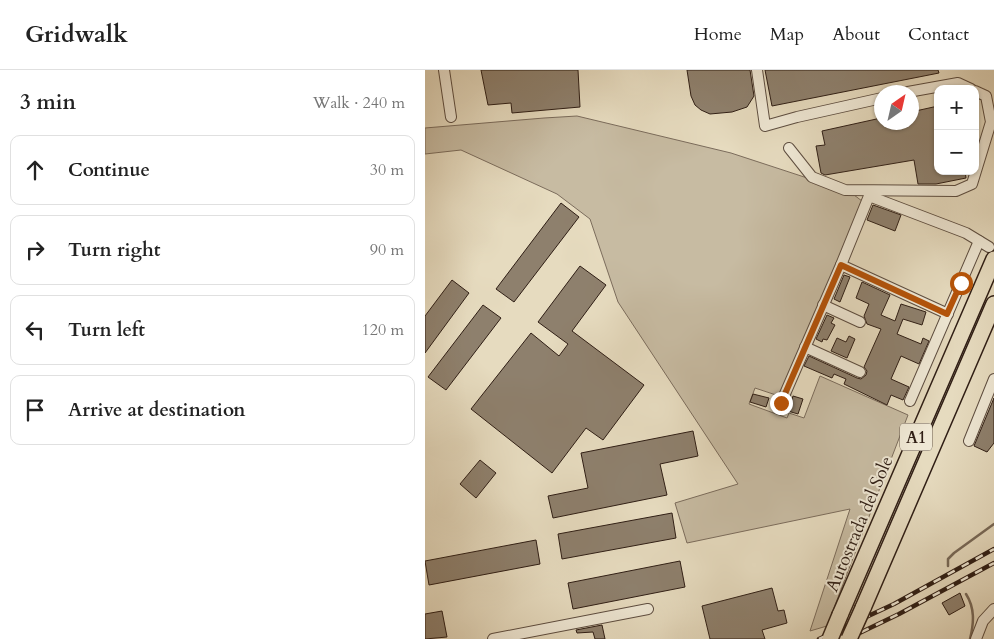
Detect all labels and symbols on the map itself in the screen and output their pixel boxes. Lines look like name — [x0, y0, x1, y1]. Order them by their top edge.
north arrow — [874, 85, 919, 130]
route start — [950, 272, 973, 295]
route end — [770, 392, 793, 415]
road number: A1 — [900, 424, 932, 451]
street label: Autostrada del Sole — [820, 453, 899, 596]

